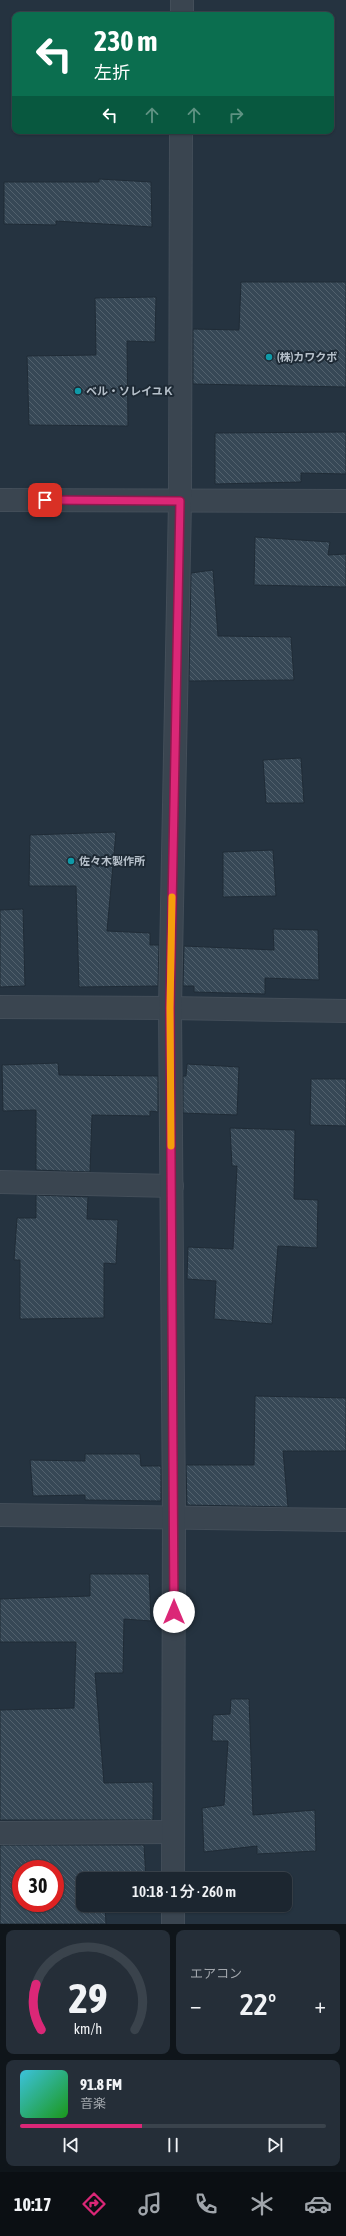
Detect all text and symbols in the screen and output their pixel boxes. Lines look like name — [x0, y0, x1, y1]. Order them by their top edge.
text: 230 m — [94, 25, 157, 57]
icon: left — [28, 28, 80, 80]
text: 左折 — [94, 62, 130, 83]
icon: left — [99, 104, 121, 126]
icon: ahead — [141, 104, 163, 126]
icon: ahead — [183, 104, 205, 126]
icon: right — [225, 104, 247, 126]
place label: (株)カワクボ — [277, 351, 337, 363]
marker: (株)カワクボ — [264, 352, 274, 362]
place label: ベル・ソレイユＫ — [86, 385, 174, 397]
marker: ベル・ソレイユＫ — [73, 386, 83, 396]
pin — [28, 483, 62, 517]
icon: arrive — [34, 489, 56, 511]
place label: 佐々木製作所 — [79, 855, 145, 867]
marker: 佐々木製作所 — [66, 856, 76, 866]
position arrow — [153, 1591, 195, 1633]
speed limit sign: 30 — [12, 1860, 64, 1912]
text: 10:18 · 1 分 · 260 m — [132, 1883, 236, 1900]
text: エアコン — [190, 1966, 242, 1981]
text: 29 — [68, 1974, 108, 2022]
text: 22° — [240, 1987, 276, 2021]
text: − — [190, 1992, 201, 2018]
text: + — [315, 1992, 326, 2018]
text: km/h — [74, 2021, 102, 2037]
text: 91.8 FM — [80, 2076, 122, 2093]
text: 音楽 — [80, 2096, 106, 2111]
icon: previous — [60, 2134, 82, 2156]
icon: pause — [162, 2134, 184, 2156]
icon: next — [264, 2134, 286, 2156]
icon: directions — [80, 2190, 108, 2218]
icon: music — [136, 2190, 164, 2218]
icon: phone — [192, 2190, 220, 2218]
icon: climate — [248, 2190, 276, 2218]
icon: car — [304, 2190, 332, 2218]
text: 10:17 — [14, 2194, 51, 2215]

